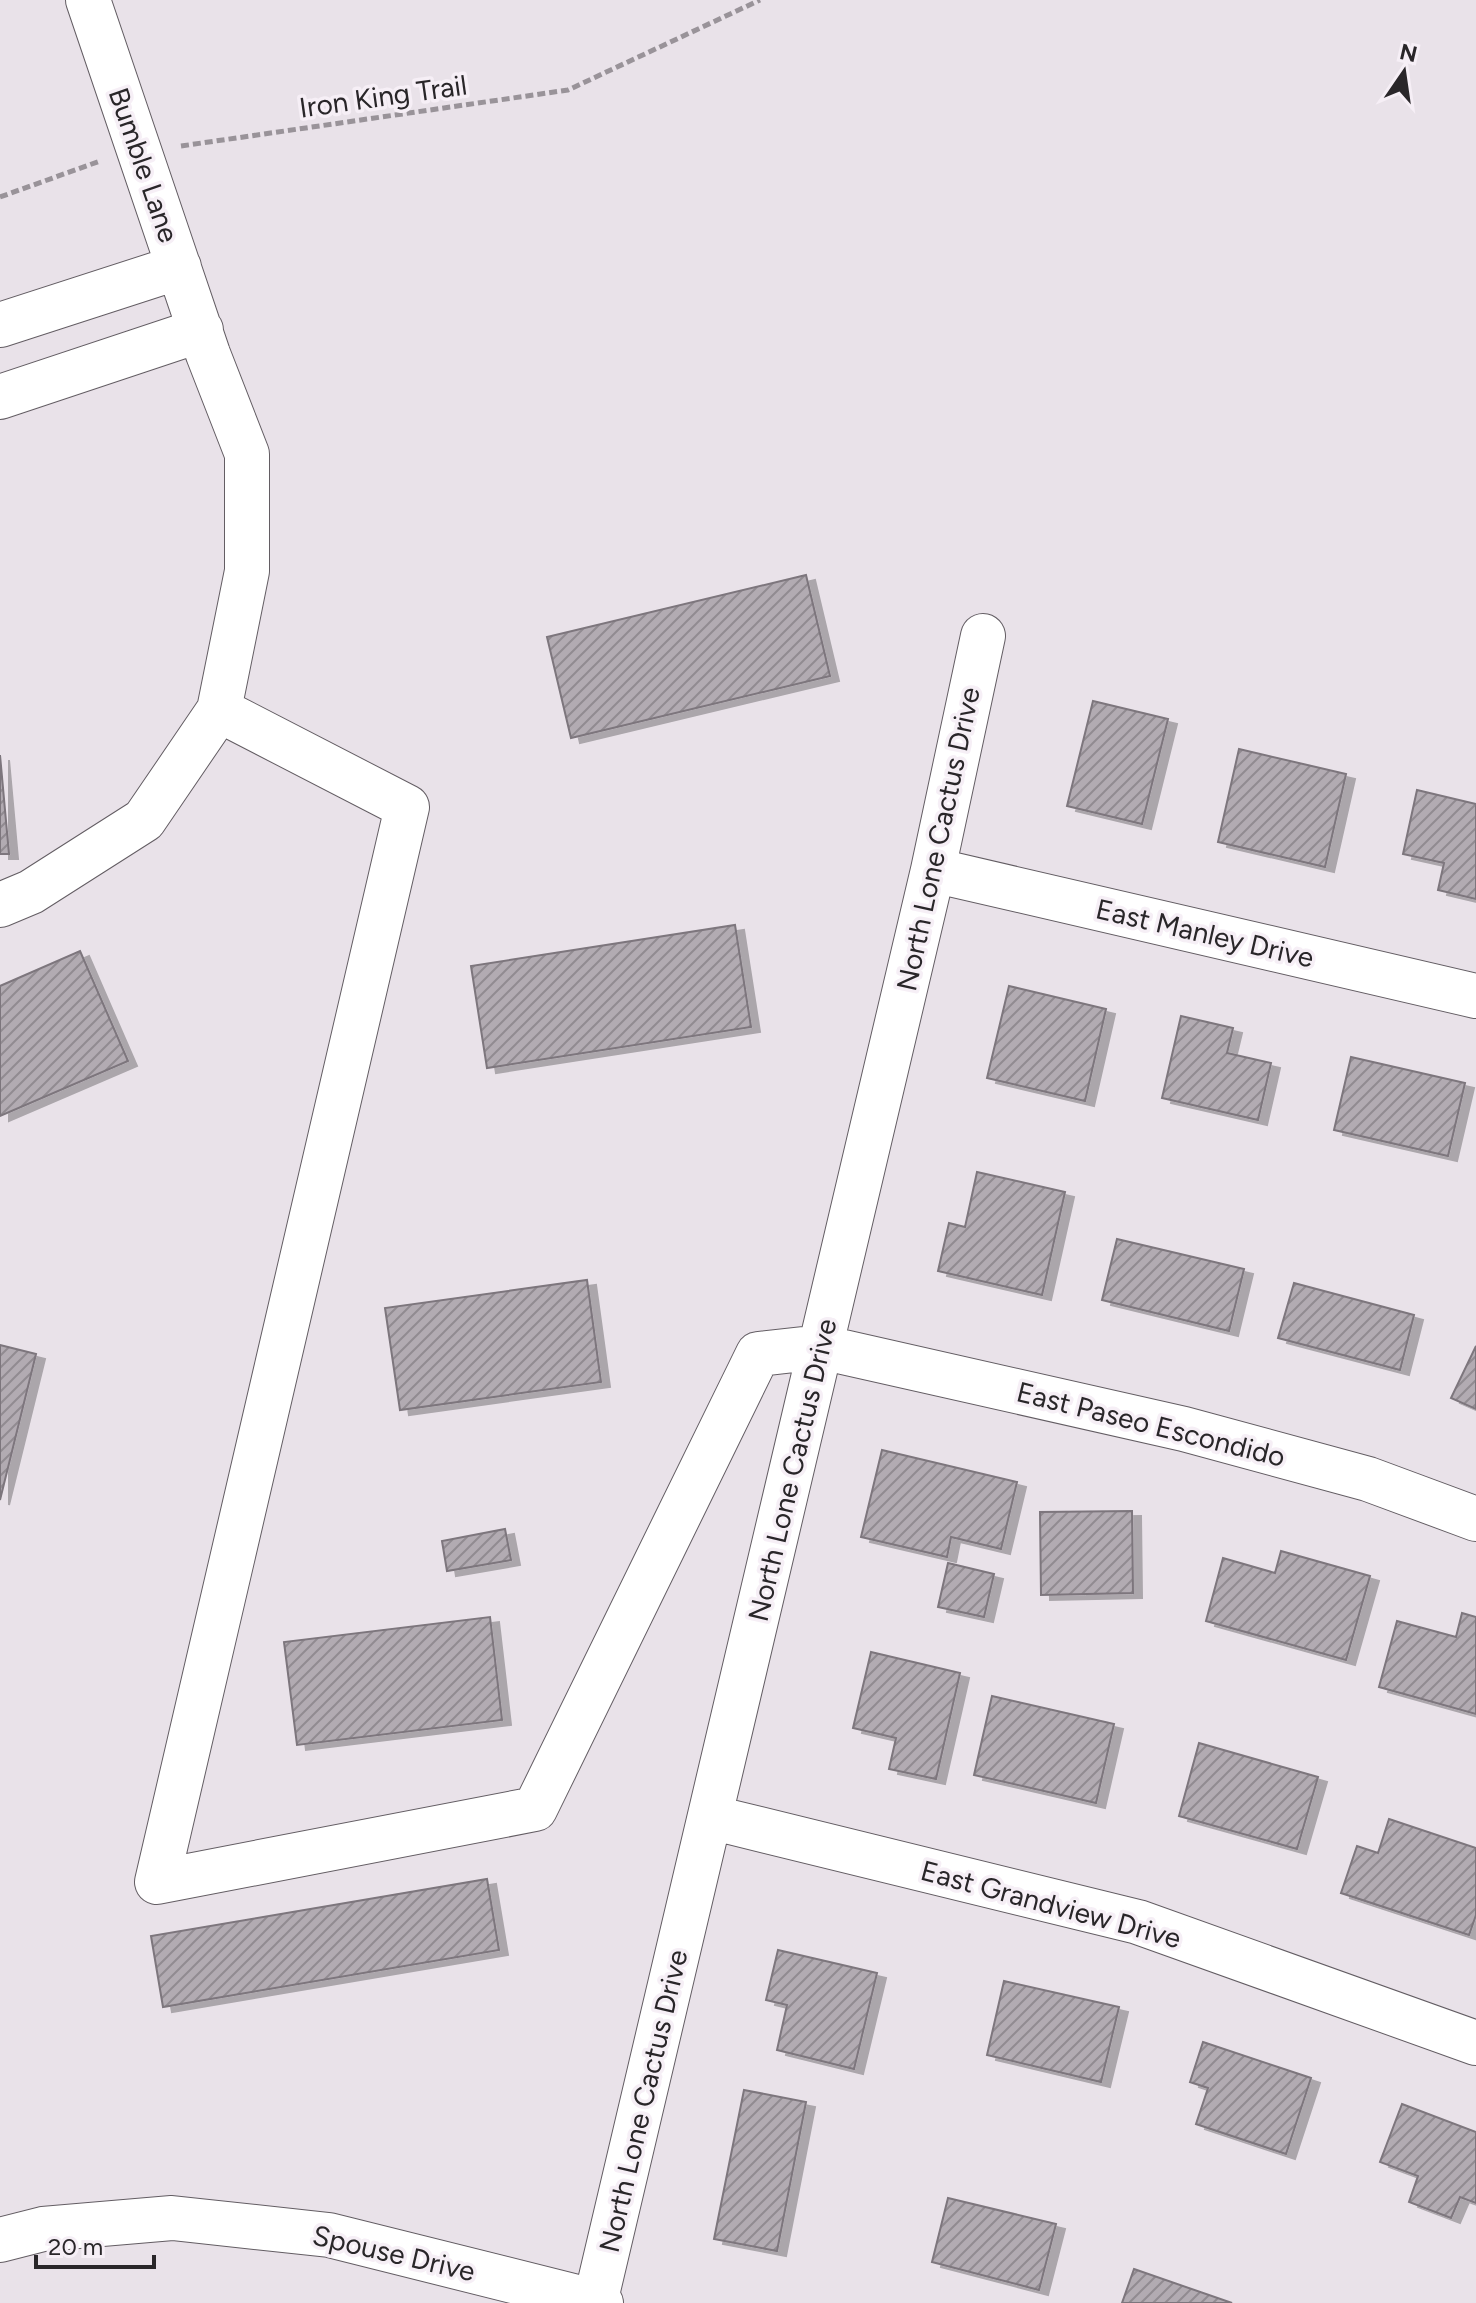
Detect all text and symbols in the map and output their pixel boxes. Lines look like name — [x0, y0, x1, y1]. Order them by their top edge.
north arrow — [1364, 32, 1444, 112]
text: N — [1397, 38, 1420, 68]
street label: Iron King Trail — [297, 67, 469, 125]
street label: Bumble Lane — [102, 83, 186, 247]
street label: North Lone Cactus Drive — [889, 684, 987, 994]
street label: East Manley Drive — [1093, 891, 1317, 975]
street label: North Lone Cactus Drive — [741, 1315, 843, 1625]
street label: East Paseo Escondido — [1013, 1374, 1289, 1474]
street label: East Grandview Drive — [917, 1853, 1185, 1955]
street label: North Lone Cactus Drive — [592, 1946, 694, 2256]
street label: Spouse Drive — [309, 2218, 479, 2288]
scale bar — [36, 2219, 154, 2269]
text: 20 m — [48, 2232, 103, 2261]

